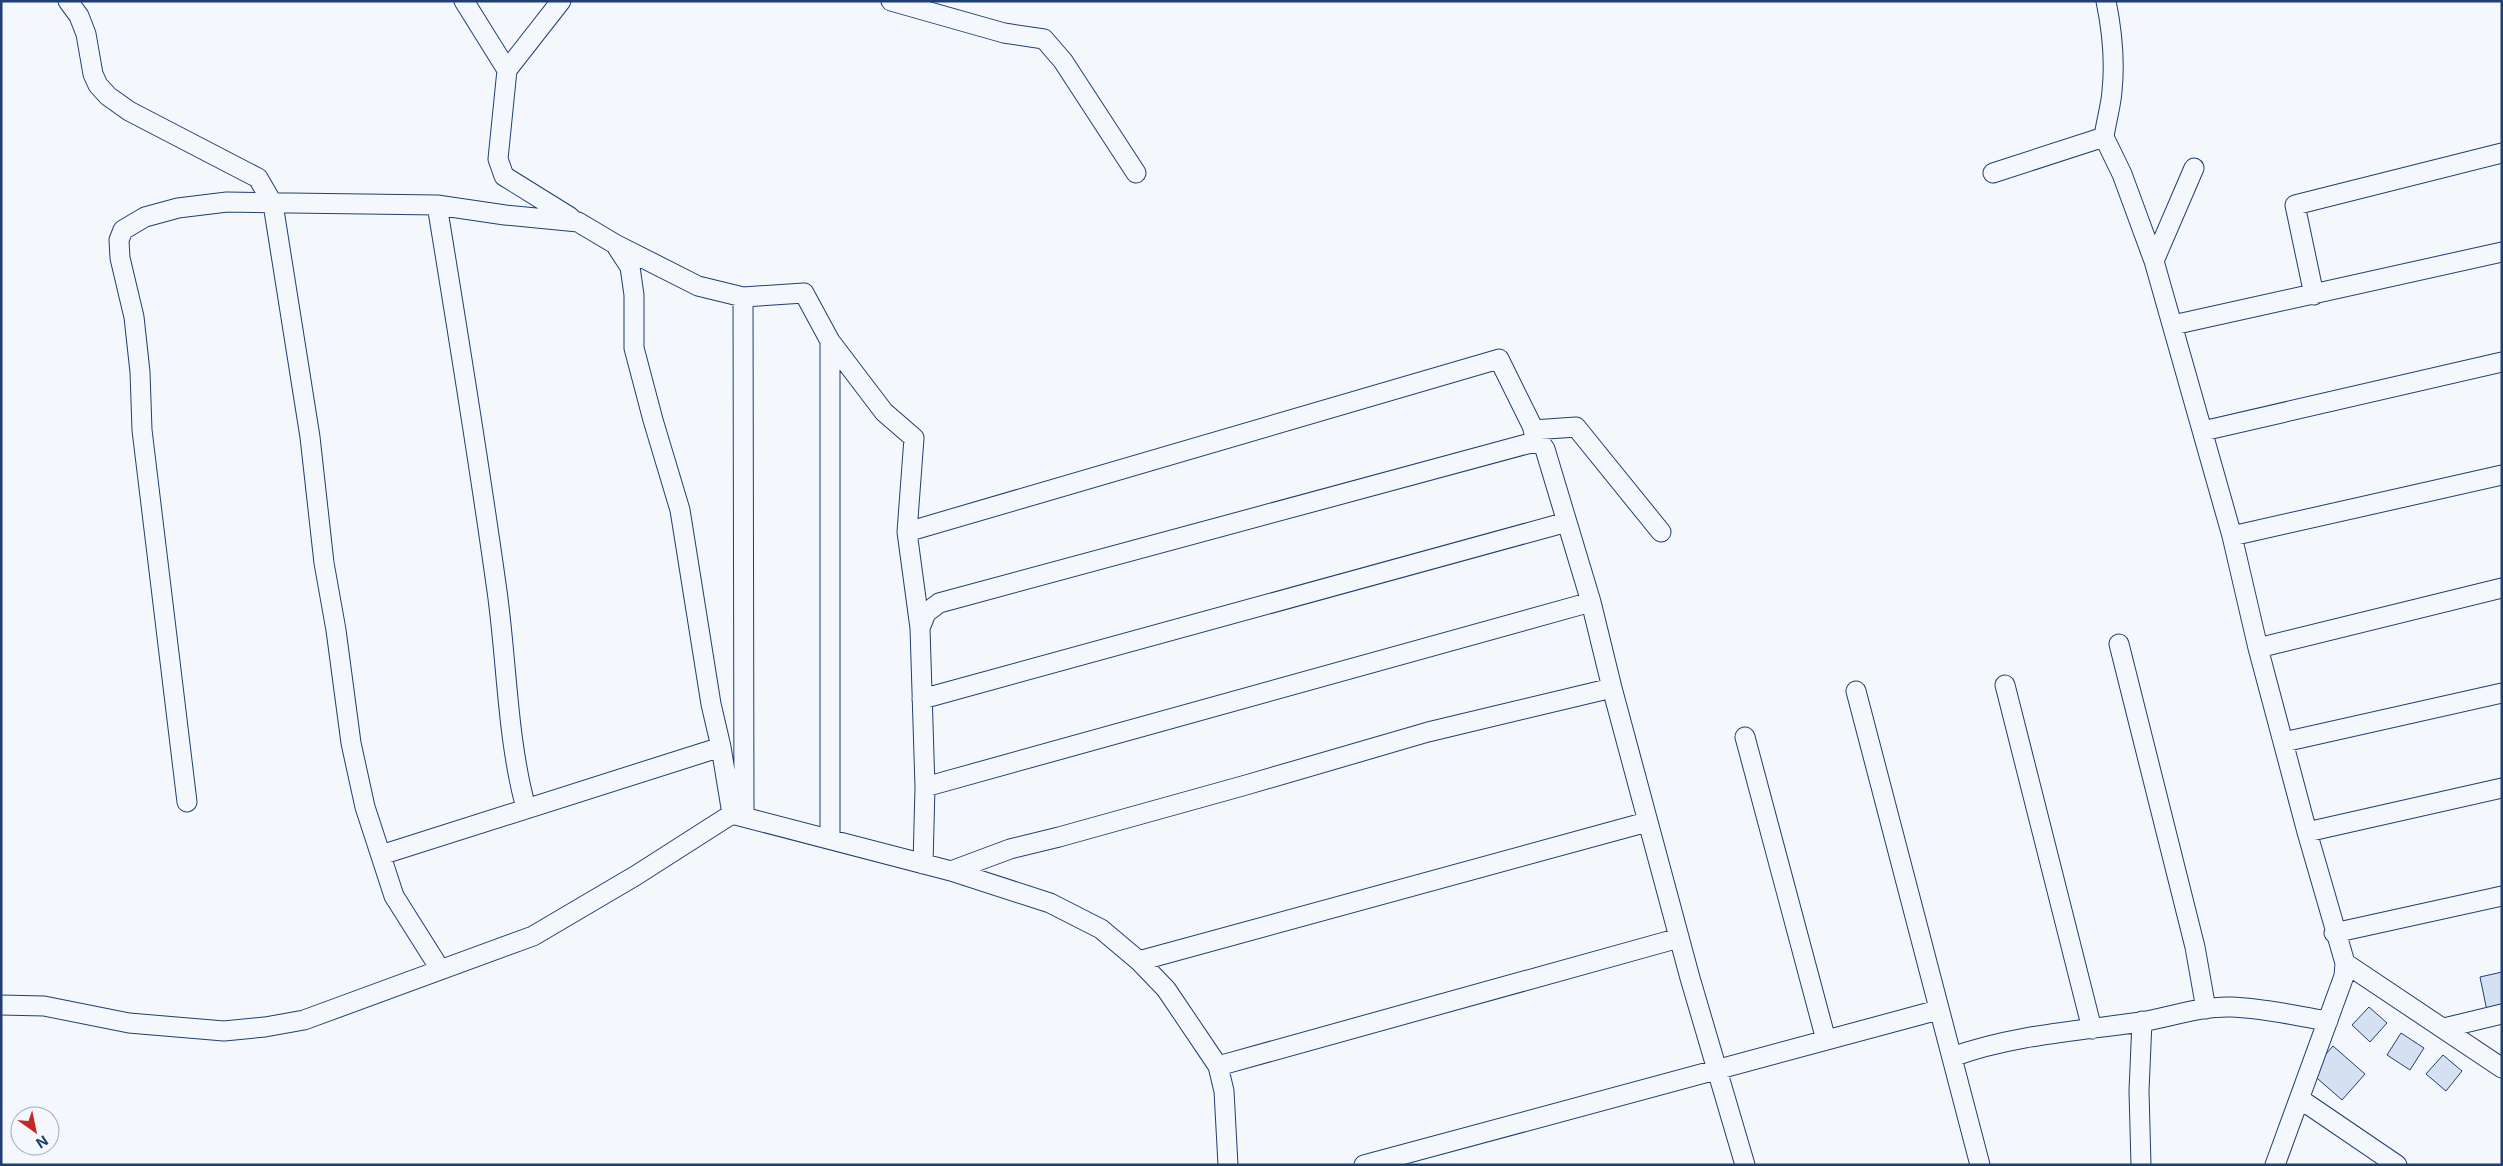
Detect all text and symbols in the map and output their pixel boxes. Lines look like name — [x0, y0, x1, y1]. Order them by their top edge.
north arrow — [10, 1106, 60, 1156]
text: N — [33, 1132, 51, 1152]

